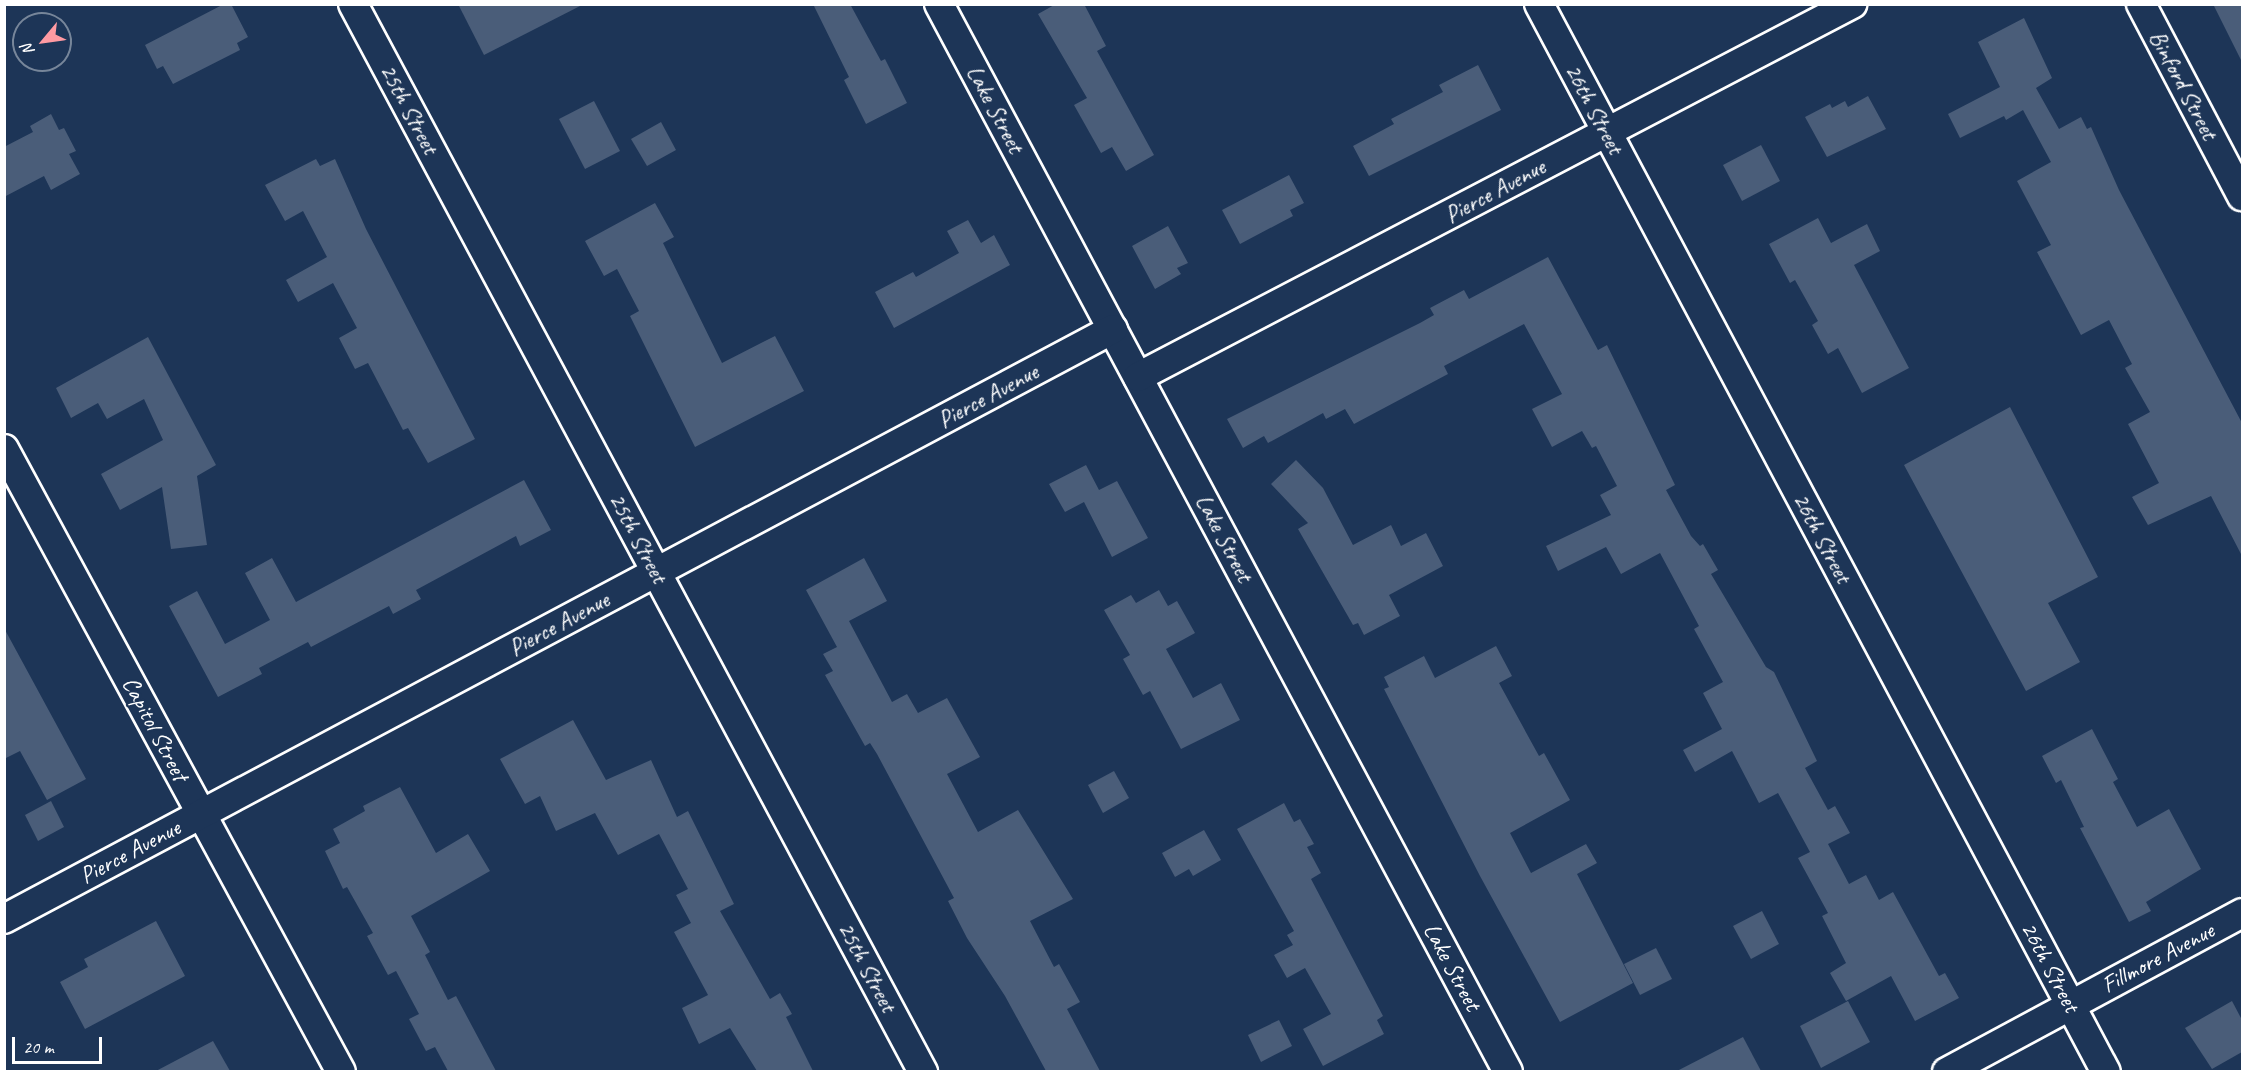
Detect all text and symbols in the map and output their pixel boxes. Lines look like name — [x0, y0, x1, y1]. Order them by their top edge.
north arrow — [12, 12, 72, 72]
street label: Binford Street — [2142, 25, 2224, 145]
text: N — [17, 41, 39, 59]
street label: 25th Street — [373, 59, 445, 159]
street label: 26th Street — [1558, 59, 1630, 159]
street label: Lake Street — [960, 60, 1030, 158]
street label: Pierce Avenue — [1440, 153, 1550, 229]
street label: Pierce Avenue — [933, 358, 1043, 434]
street label: 25th Street — [602, 488, 674, 588]
street label: 26th Street — [1786, 488, 1858, 588]
street label: Lake Street — [1189, 489, 1259, 587]
street label: Pierce Avenue — [504, 586, 614, 662]
street label: Capitol Street — [116, 672, 194, 786]
street label: Pierce Avenue — [75, 814, 185, 890]
street label: Fillmore Avenue — [2097, 916, 2219, 1000]
street label: 25th Street — [831, 917, 903, 1017]
street label: 26th Street — [2014, 917, 2086, 1017]
street label: Lake Street — [1417, 918, 1487, 1016]
scale bar — [15, 1025, 105, 1063]
text: 20 m — [23, 1036, 54, 1058]

